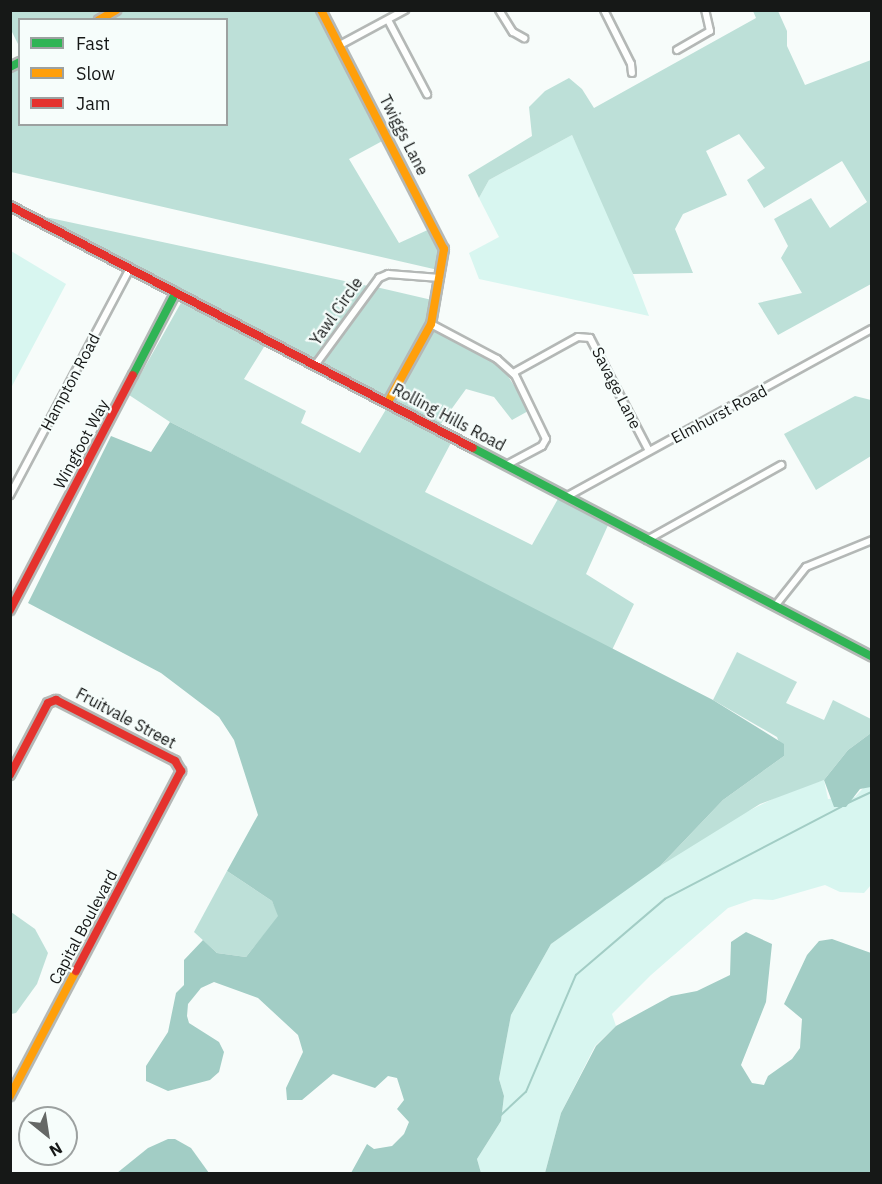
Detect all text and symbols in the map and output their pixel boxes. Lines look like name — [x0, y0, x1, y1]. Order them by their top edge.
legend — [18, 18, 228, 126]
text: Fast — [76, 32, 110, 55]
text: Slow — [76, 62, 115, 85]
text: Jam — [76, 92, 111, 115]
street label: Twiggs Lane — [376, 92, 432, 178]
street label: Yawl Circle — [306, 273, 366, 349]
street label: Hampton Road — [36, 330, 104, 434]
street label: Savage Lane — [588, 344, 646, 432]
street label: Rolling Hills Road — [389, 379, 509, 455]
street label: Elmhurst Road — [668, 381, 770, 447]
street label: Wingfoot Way — [49, 396, 113, 492]
street label: Fruitvale Street — [73, 684, 179, 752]
street label: Capital Boulevard — [45, 866, 121, 988]
north arrow — [18, 1106, 78, 1166]
text: N — [46, 1138, 66, 1161]

